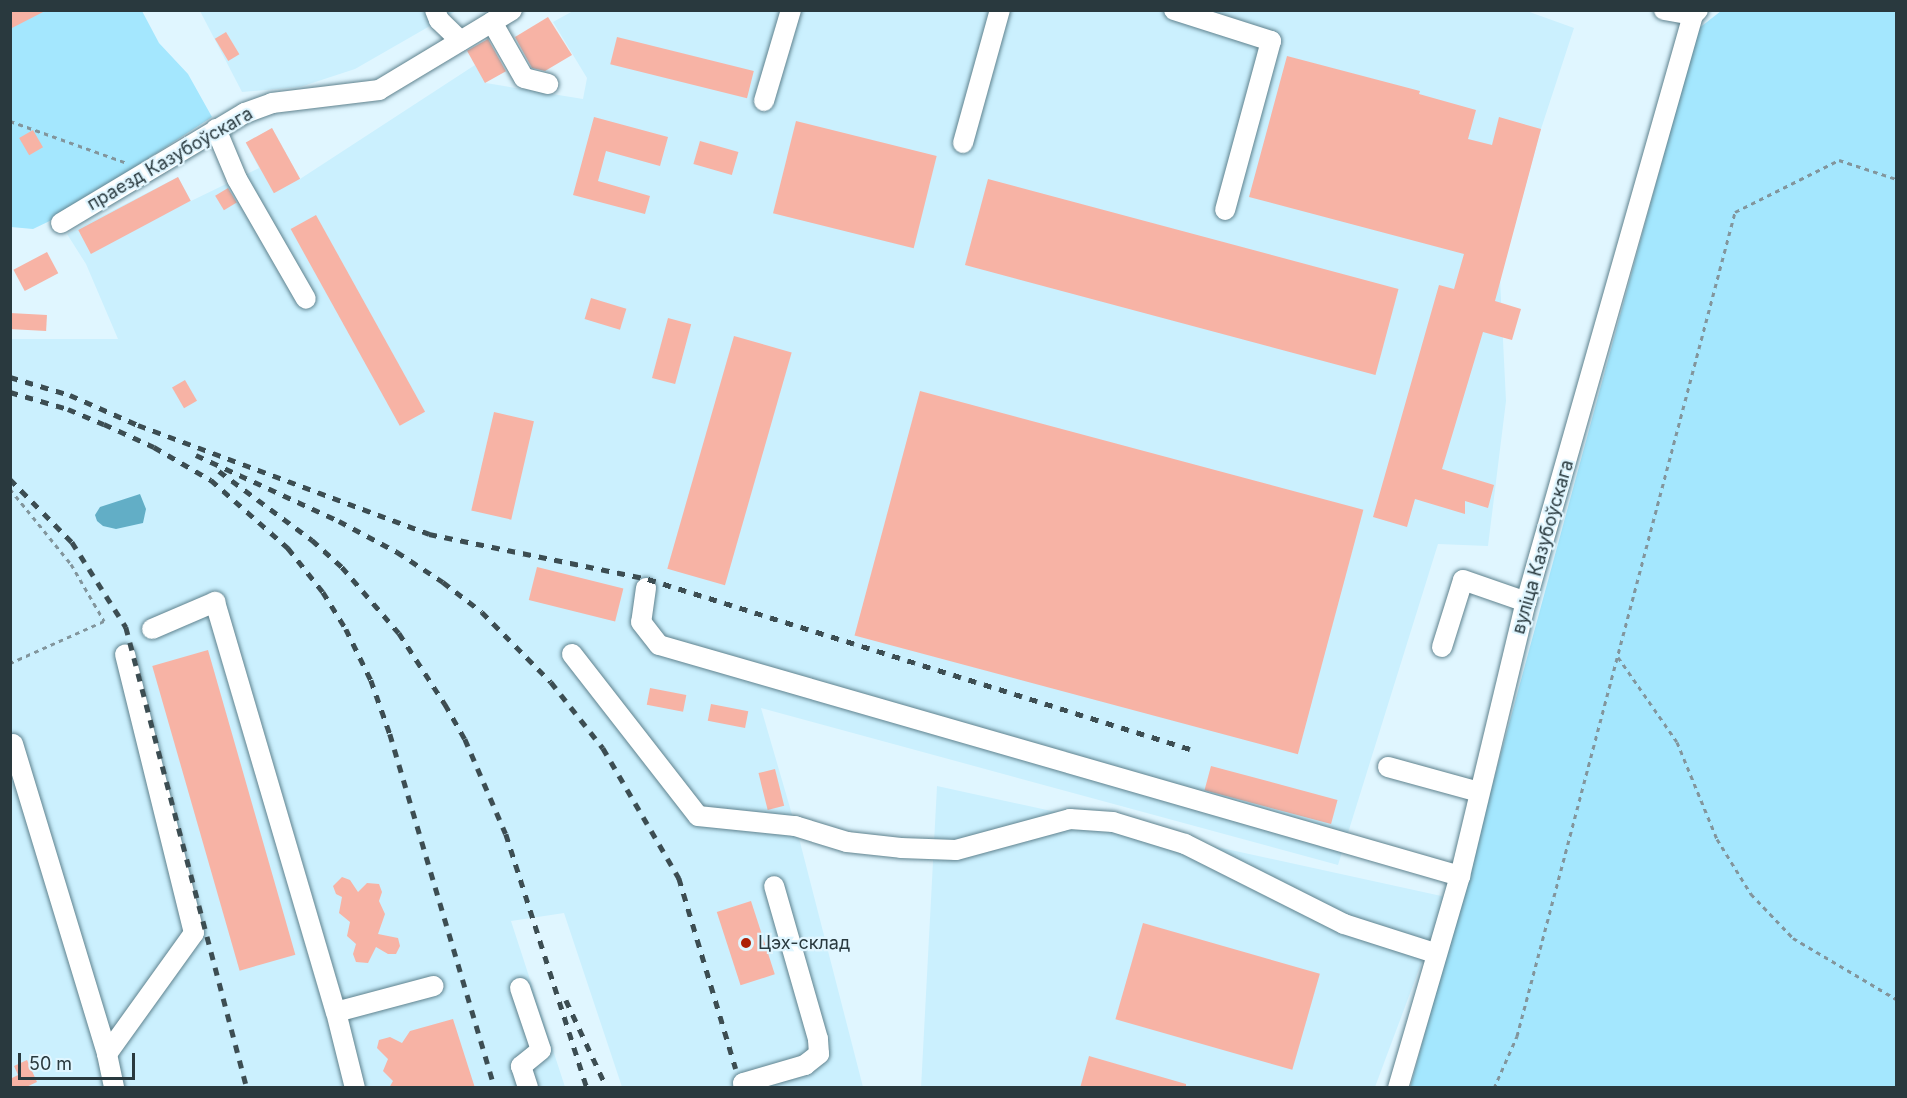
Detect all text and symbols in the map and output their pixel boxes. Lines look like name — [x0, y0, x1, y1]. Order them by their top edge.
street label: праезд Казубоўскага — [83, 103, 257, 215]
street label: вуліца Казубоўскага — [1508, 458, 1578, 636]
place label: Цэх-склад — [758, 932, 850, 954]
marker: Цэх-склад — [739, 936, 753, 950]
scale bar — [21, 1041, 138, 1079]
text: 50 m — [29, 1053, 72, 1074]

